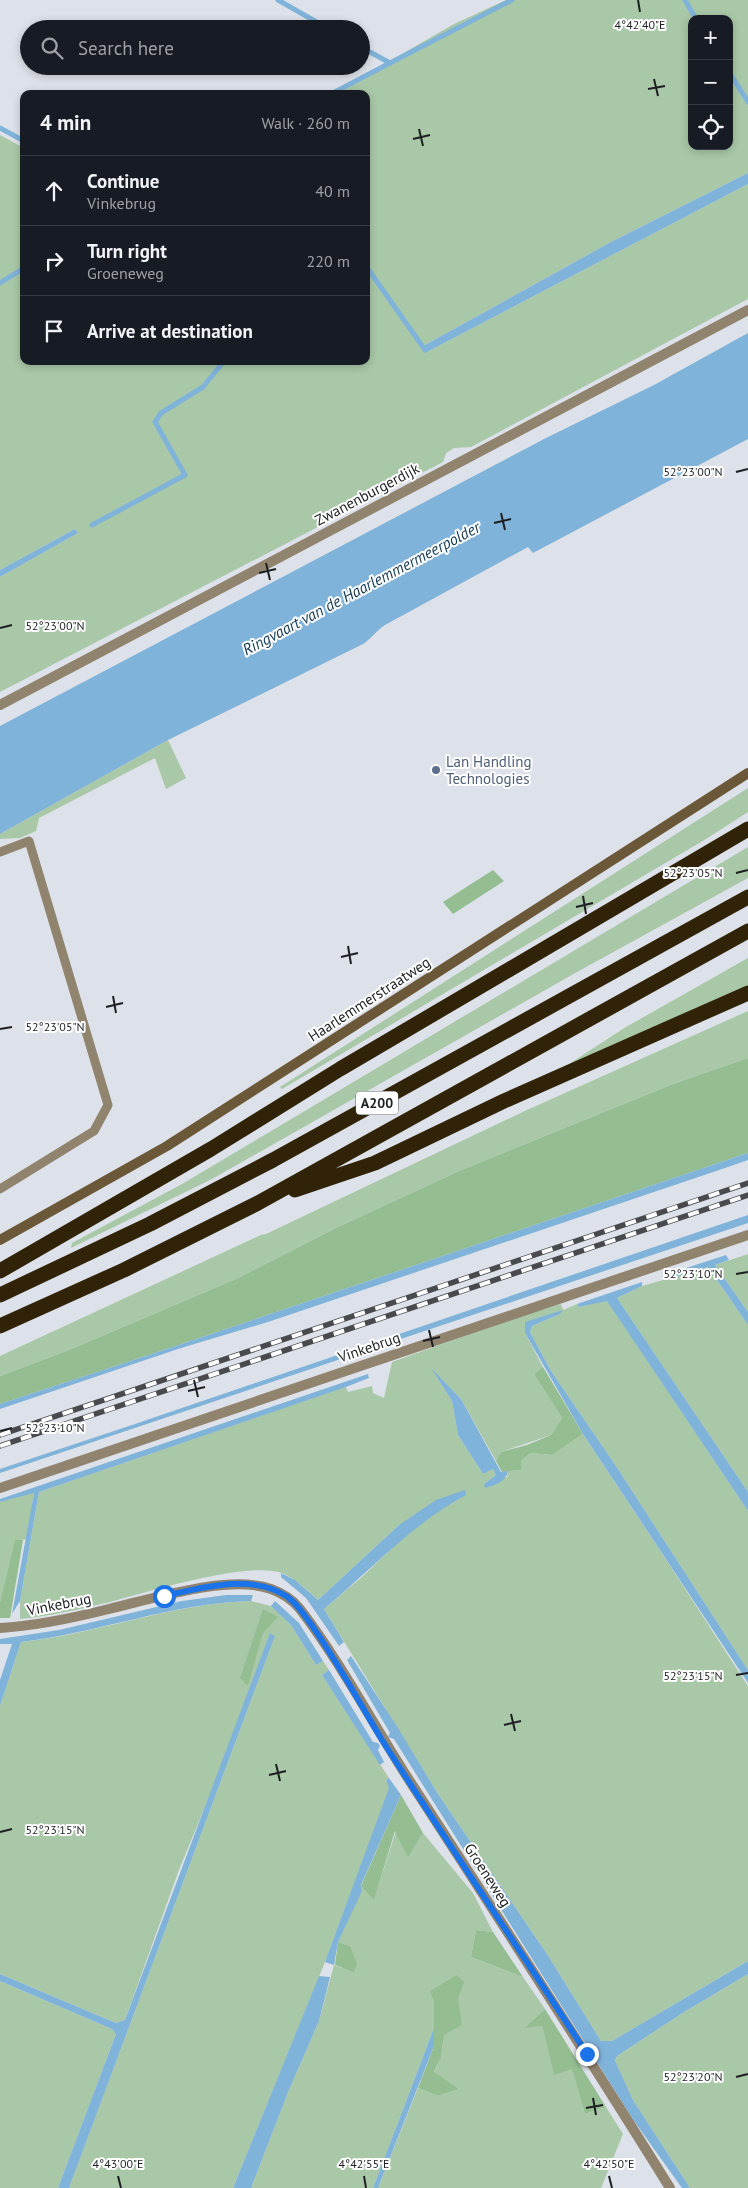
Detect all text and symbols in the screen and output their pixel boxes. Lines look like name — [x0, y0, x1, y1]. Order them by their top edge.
map controls — [688, 15, 733, 150]
button: + — [688, 15, 733, 60]
text: 4°42'40"E — [615, 17, 665, 32]
search box — [20, 20, 370, 75]
icon: search — [38, 34, 66, 62]
text: Search here — [78, 36, 174, 60]
button: − — [688, 60, 733, 105]
button: locate — [688, 105, 733, 150]
text: 4 min — [40, 109, 91, 136]
text: Walk · 260 m — [261, 113, 350, 133]
text: Continue — [87, 169, 159, 193]
icon: ahead — [40, 177, 68, 205]
text: 40 m — [315, 181, 350, 201]
text: Vinkebrug — [87, 193, 156, 213]
text: Turn right — [87, 239, 167, 263]
icon: right — [40, 247, 68, 275]
text: 220 m — [307, 251, 350, 271]
text: Groeneweg — [87, 263, 164, 283]
icon: arrive — [40, 317, 68, 345]
text: Arrive at destination — [87, 319, 253, 343]
street label: Zwanenburgerdijk — [312, 458, 423, 530]
text: 52°23'00"N — [663, 464, 723, 479]
water label: Ringvaart van de Haarlemmermeerpolder — [239, 516, 485, 659]
text: 52°23'00"N — [25, 618, 85, 633]
place label: Lan Handling Technologies — [446, 752, 532, 788]
marker: Lan Handling Technologies — [430, 764, 442, 776]
text: 52°23'05"N — [663, 865, 723, 880]
street label: Haarlemmerstraatweg — [304, 952, 434, 1046]
text: 52°23'05"N — [25, 1019, 85, 1034]
road number: A200 — [356, 1092, 398, 1114]
text: 52°23'10"N — [663, 1266, 723, 1281]
street label: Vinkebrug — [334, 1327, 403, 1367]
text: 52°23'10"N — [25, 1420, 85, 1435]
route start — [153, 1585, 176, 1608]
street label: Vinkebrug — [24, 1589, 93, 1620]
text: 52°23'15"N — [663, 1668, 723, 1683]
text: 52°23'15"N — [25, 1822, 85, 1837]
street label: Groeneweg — [460, 1840, 516, 1910]
route end — [576, 2043, 599, 2066]
text: 52°23'20"N — [663, 2069, 723, 2084]
text: 4°43'00"E — [93, 2156, 143, 2171]
text: 4°42'55"E — [339, 2156, 389, 2171]
text: 4°42'50"E — [584, 2156, 634, 2171]

